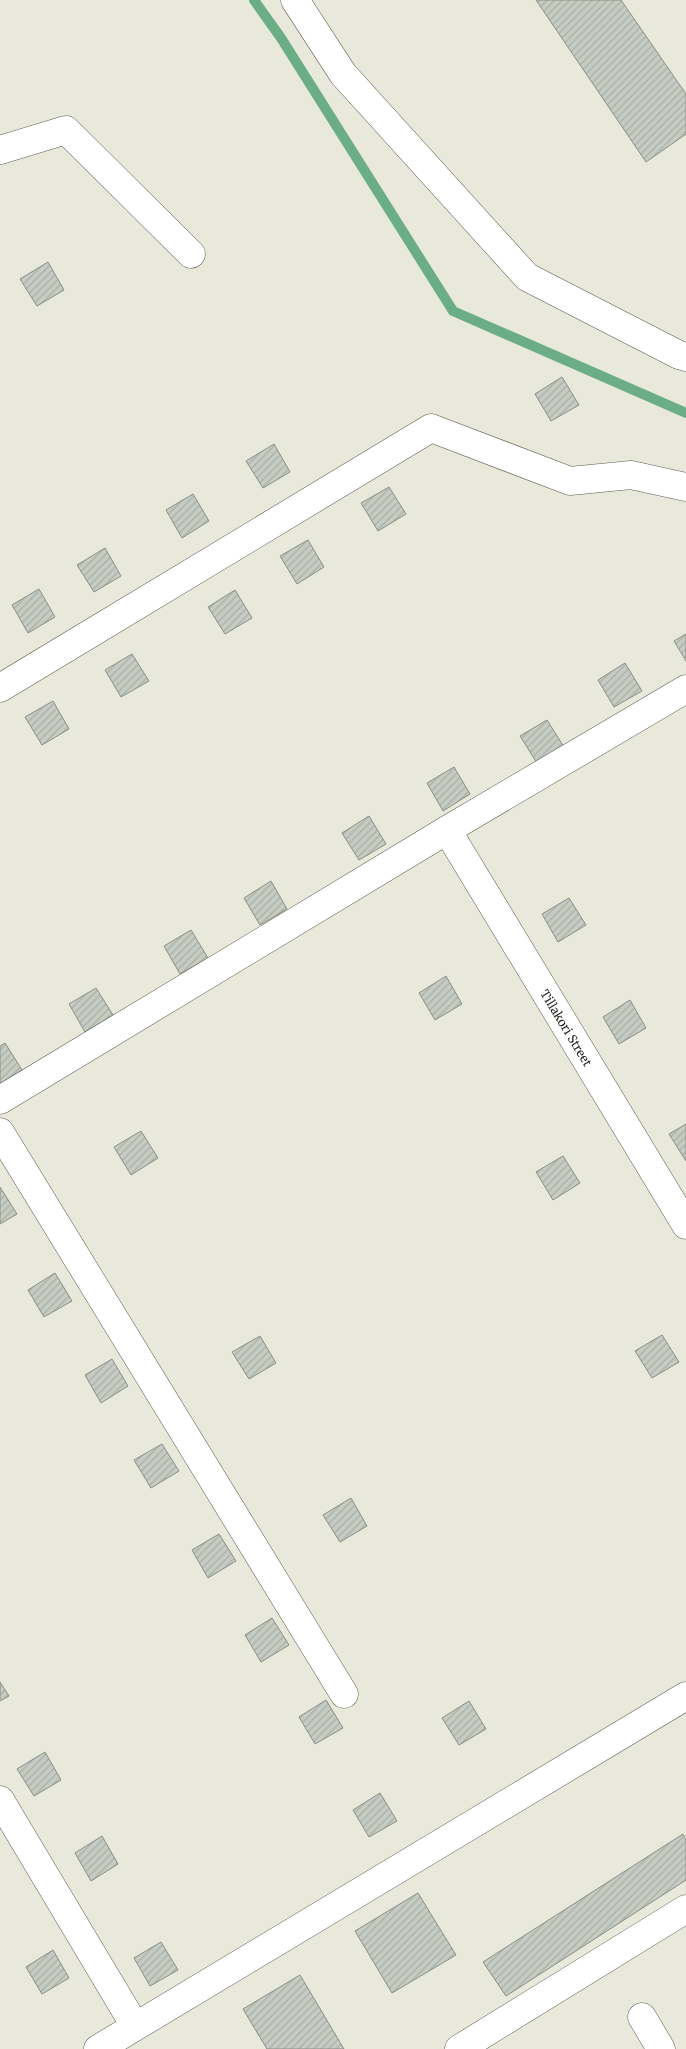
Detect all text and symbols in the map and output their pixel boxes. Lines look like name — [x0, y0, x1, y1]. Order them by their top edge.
street label: Tillakori Street — [538, 987, 596, 1069]

